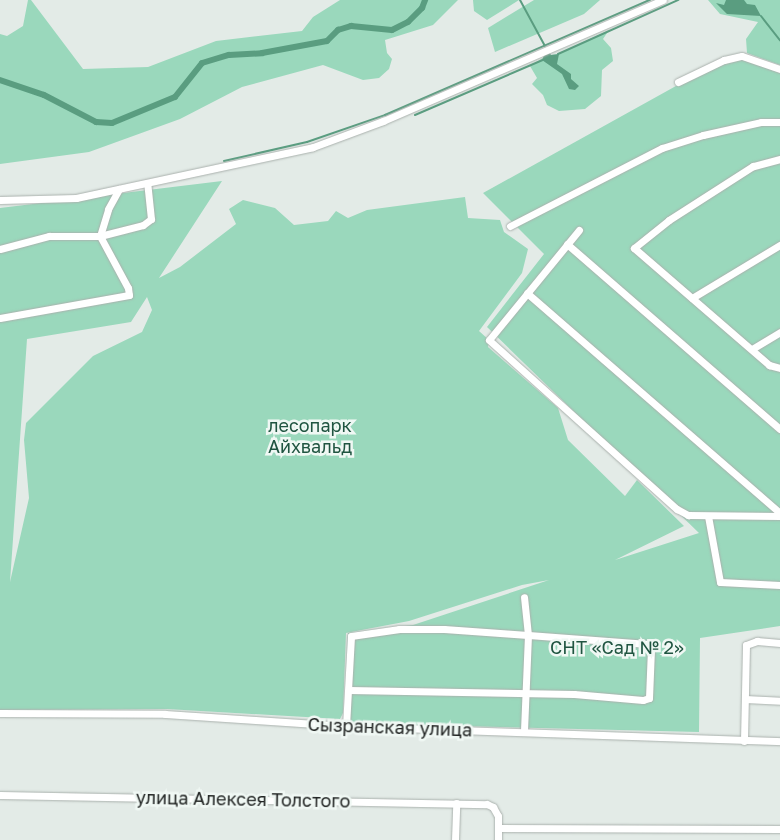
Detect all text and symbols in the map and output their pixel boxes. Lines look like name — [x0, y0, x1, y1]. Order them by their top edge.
park label: лесопарк Айхвальд — [268, 415, 352, 458]
park label: СНТ «Сад № 2» — [550, 636, 684, 658]
street label: Сызранская улица — [307, 713, 473, 741]
street label: улица Алексея Толстого — [136, 786, 350, 812]

